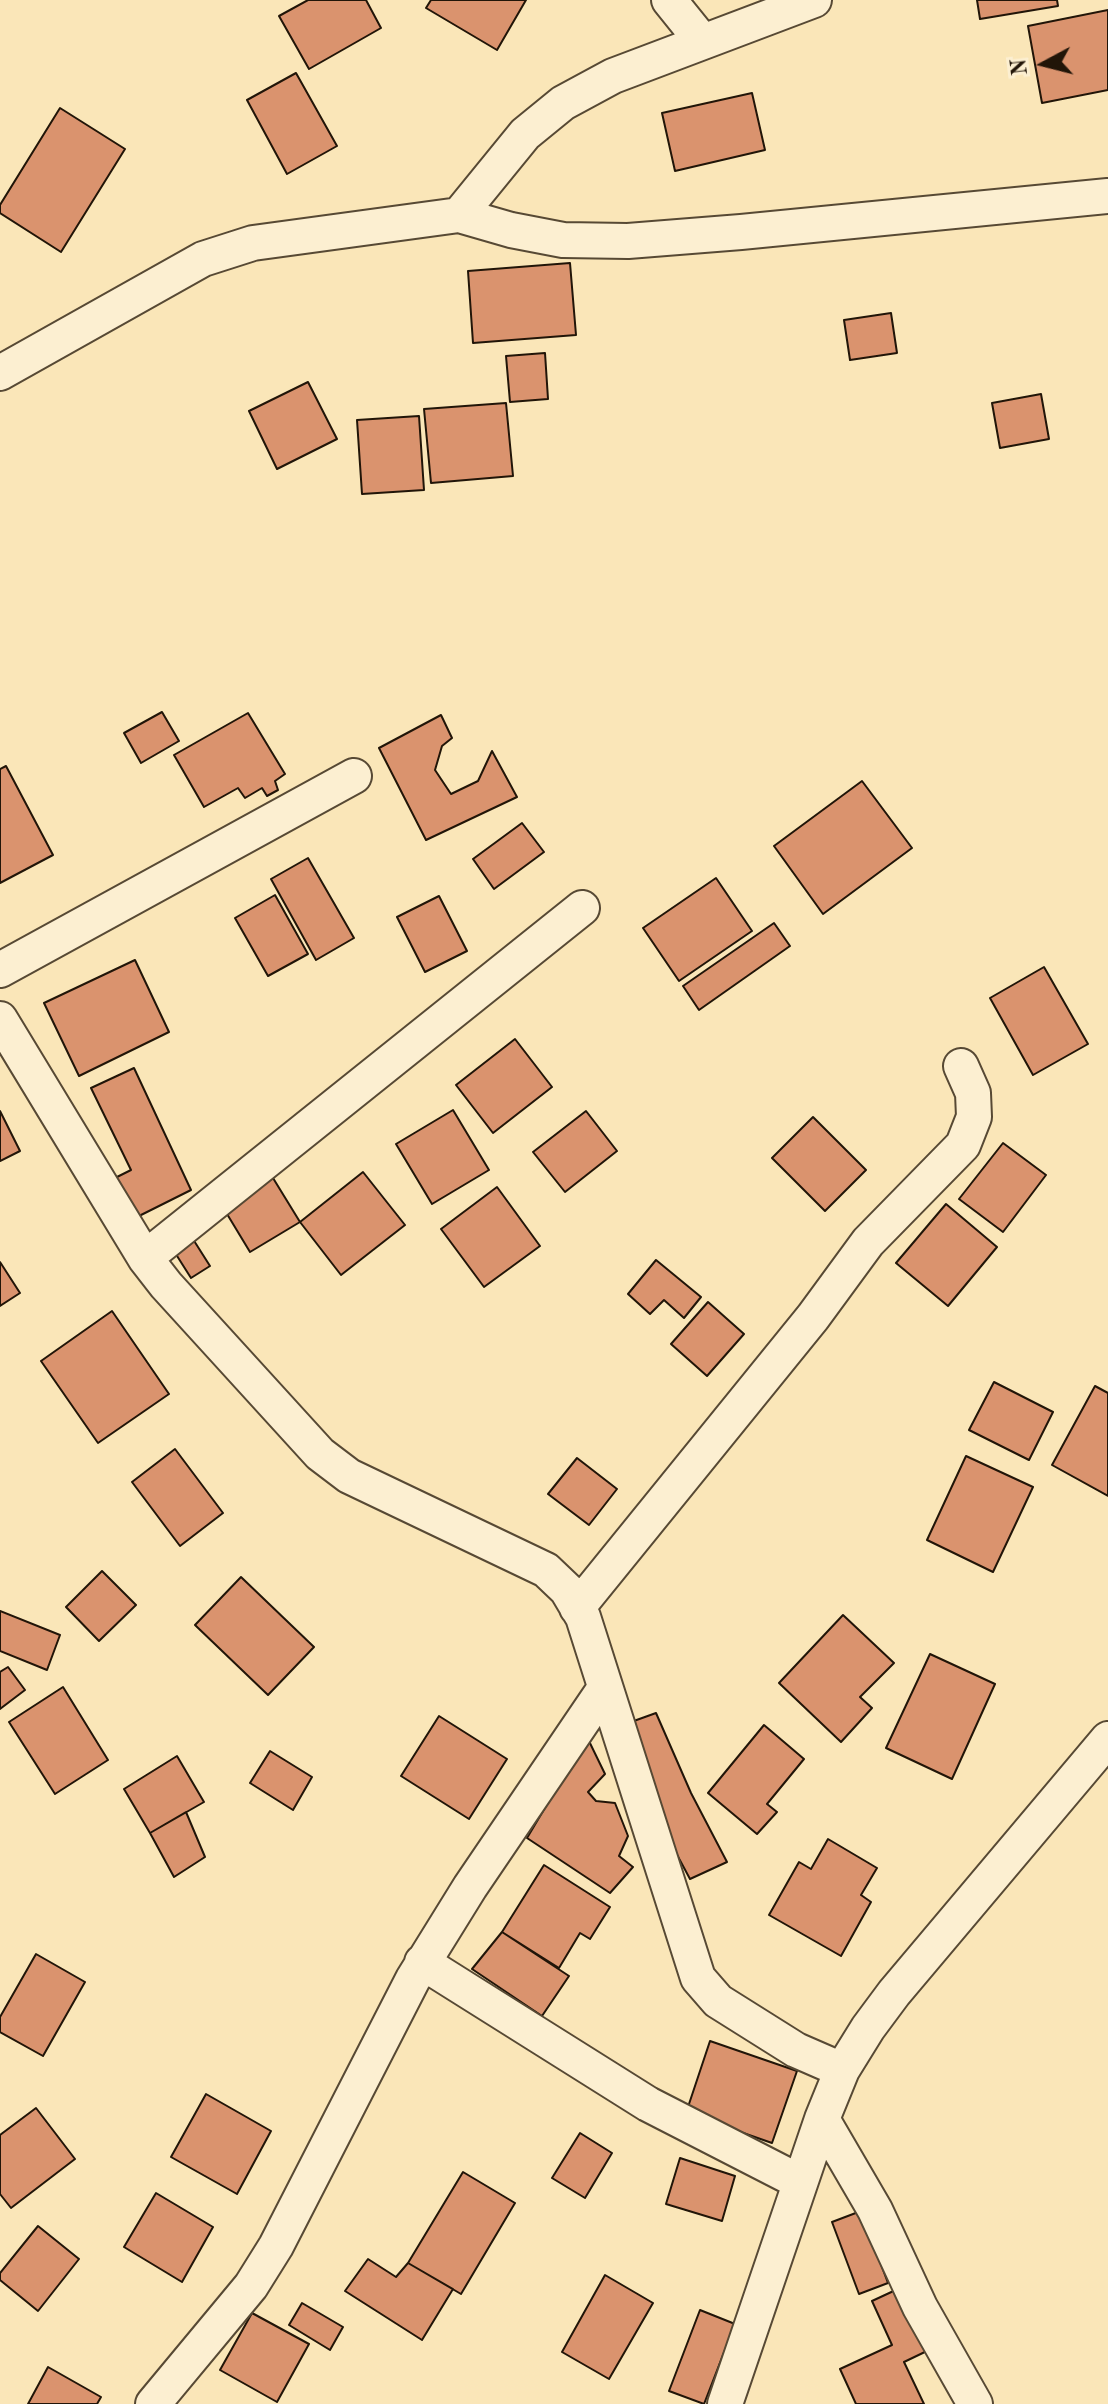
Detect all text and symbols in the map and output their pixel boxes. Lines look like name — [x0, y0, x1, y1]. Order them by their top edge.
north arrow — [1004, 24, 1084, 104]
text: N — [1008, 57, 1032, 77]

